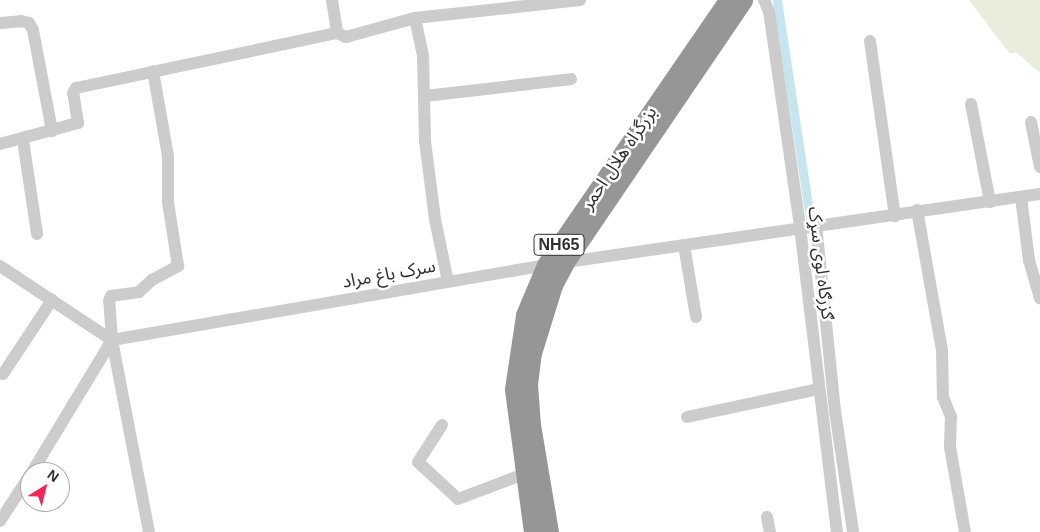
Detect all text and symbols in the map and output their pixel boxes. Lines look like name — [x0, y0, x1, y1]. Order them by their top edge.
street label: بزرگراه هلال احمر — [577, 102, 661, 214]
street label: ګزرګاه لوی سړک — [803, 205, 839, 321]
road number: NH65 — [533, 232, 585, 258]
street label: سرک باغ مراد — [341, 255, 437, 293]
north arrow — [20, 462, 70, 512]
text: N — [44, 466, 62, 485]

